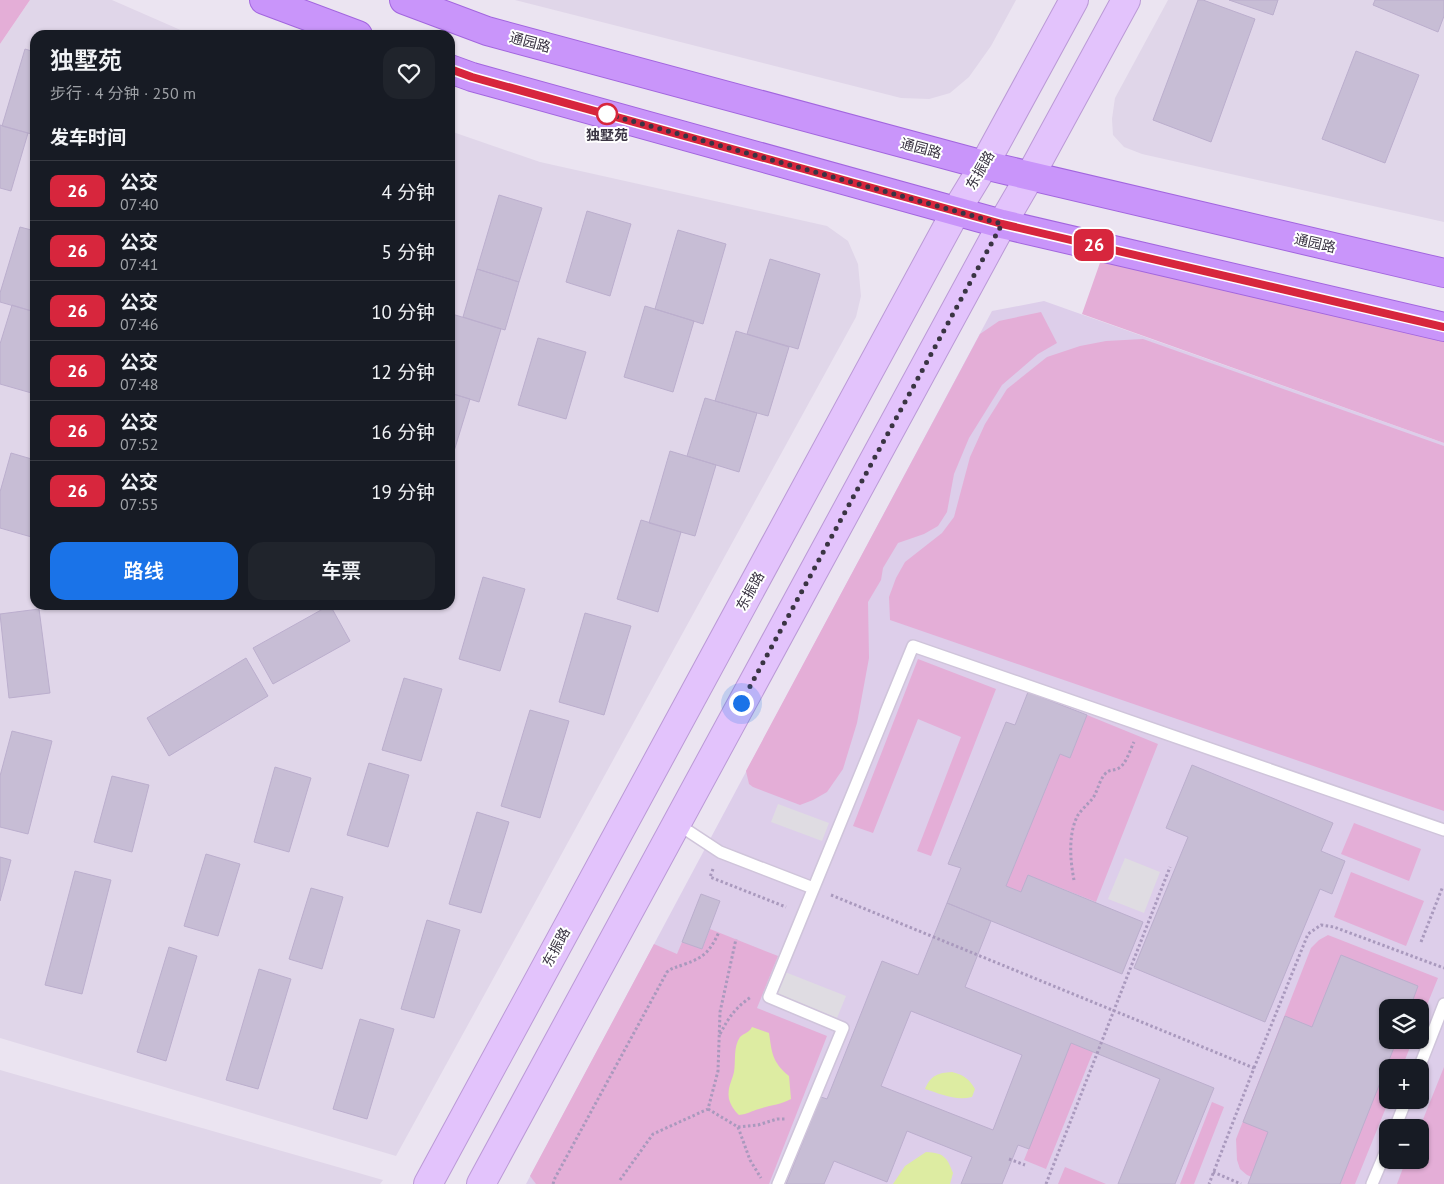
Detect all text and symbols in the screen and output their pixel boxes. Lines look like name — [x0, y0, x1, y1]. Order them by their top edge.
street label: 通园路 — [507, 28, 553, 56]
text: 独墅苑 — [50, 45, 122, 76]
button: heart — [383, 47, 435, 99]
text: 步行 · 4 分钟 · 250 m — [50, 83, 196, 103]
marker: 独墅苑 — [596, 103, 618, 125]
text: 发车时间 — [50, 125, 126, 149]
place label: 独墅苑 — [586, 126, 628, 144]
street label: 通园路 — [898, 134, 944, 162]
street label: 东振路 — [962, 147, 998, 193]
text: 公交 — [120, 170, 158, 194]
text: 26 — [67, 179, 88, 202]
text: 4 分钟 — [382, 180, 435, 204]
text: 07:40 — [120, 194, 158, 214]
line badge: 26 — [1072, 229, 1116, 261]
text: 公交 — [120, 230, 158, 254]
street label: 通园路 — [1293, 230, 1337, 256]
text: 26 — [1084, 233, 1104, 256]
text: 26 — [67, 239, 88, 262]
text: 5 分钟 — [382, 240, 435, 264]
text: 07:41 — [120, 254, 158, 274]
text: 公交 — [120, 290, 158, 314]
text: 26 — [67, 299, 88, 322]
text: 10 分钟 — [371, 300, 435, 324]
text: 07:46 — [120, 314, 158, 334]
text: 公交 — [120, 350, 158, 374]
text: 26 — [67, 359, 88, 382]
text: 12 分钟 — [371, 360, 435, 384]
text: 07:48 — [120, 374, 158, 394]
text: 公交 — [120, 410, 158, 434]
text: 26 — [67, 419, 88, 442]
text: 16 分钟 — [371, 420, 435, 444]
text: 07:52 — [120, 434, 158, 454]
text: 公交 — [120, 470, 158, 494]
text: 26 — [67, 479, 88, 502]
text: 19 分钟 — [371, 480, 435, 504]
text: 07:55 — [120, 494, 158, 514]
button: 路线 — [50, 542, 238, 600]
button: 车票 — [248, 542, 435, 600]
street label: 东振路 — [732, 568, 768, 614]
your location — [729, 691, 754, 716]
street label: 东振路 — [538, 924, 574, 970]
map controls — [1379, 999, 1429, 1169]
button: layers — [1379, 999, 1429, 1049]
button: + — [1379, 1059, 1429, 1109]
button: − — [1379, 1119, 1429, 1169]

